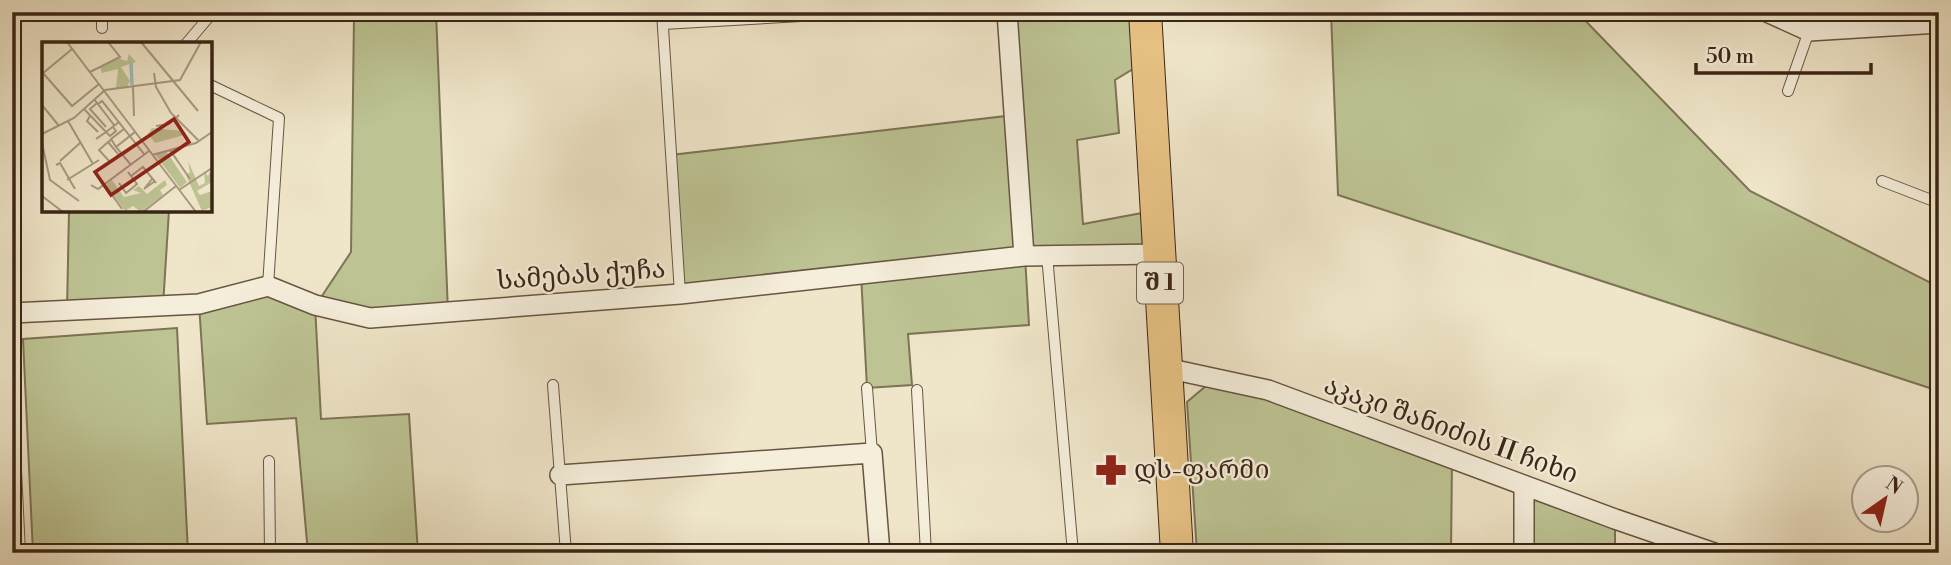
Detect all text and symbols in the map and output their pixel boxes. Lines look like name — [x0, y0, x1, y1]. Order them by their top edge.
scale bar — [1696, 32, 1870, 76]
inset map — [42, 42, 212, 212]
text: 50 m — [1706, 44, 1754, 70]
street label: სამებას ქუჩა — [495, 253, 667, 297]
road number: შ 1 — [1137, 262, 1183, 304]
street label: აკაკი შანიძის II ჩიხი — [1320, 369, 1582, 491]
pharmacy icon: დს-ფარმი — [1094, 453, 1128, 487]
place label: დს-ფარმი — [1134, 454, 1269, 486]
north arrow — [1850, 463, 1920, 534]
text: N — [1881, 472, 1907, 500]

